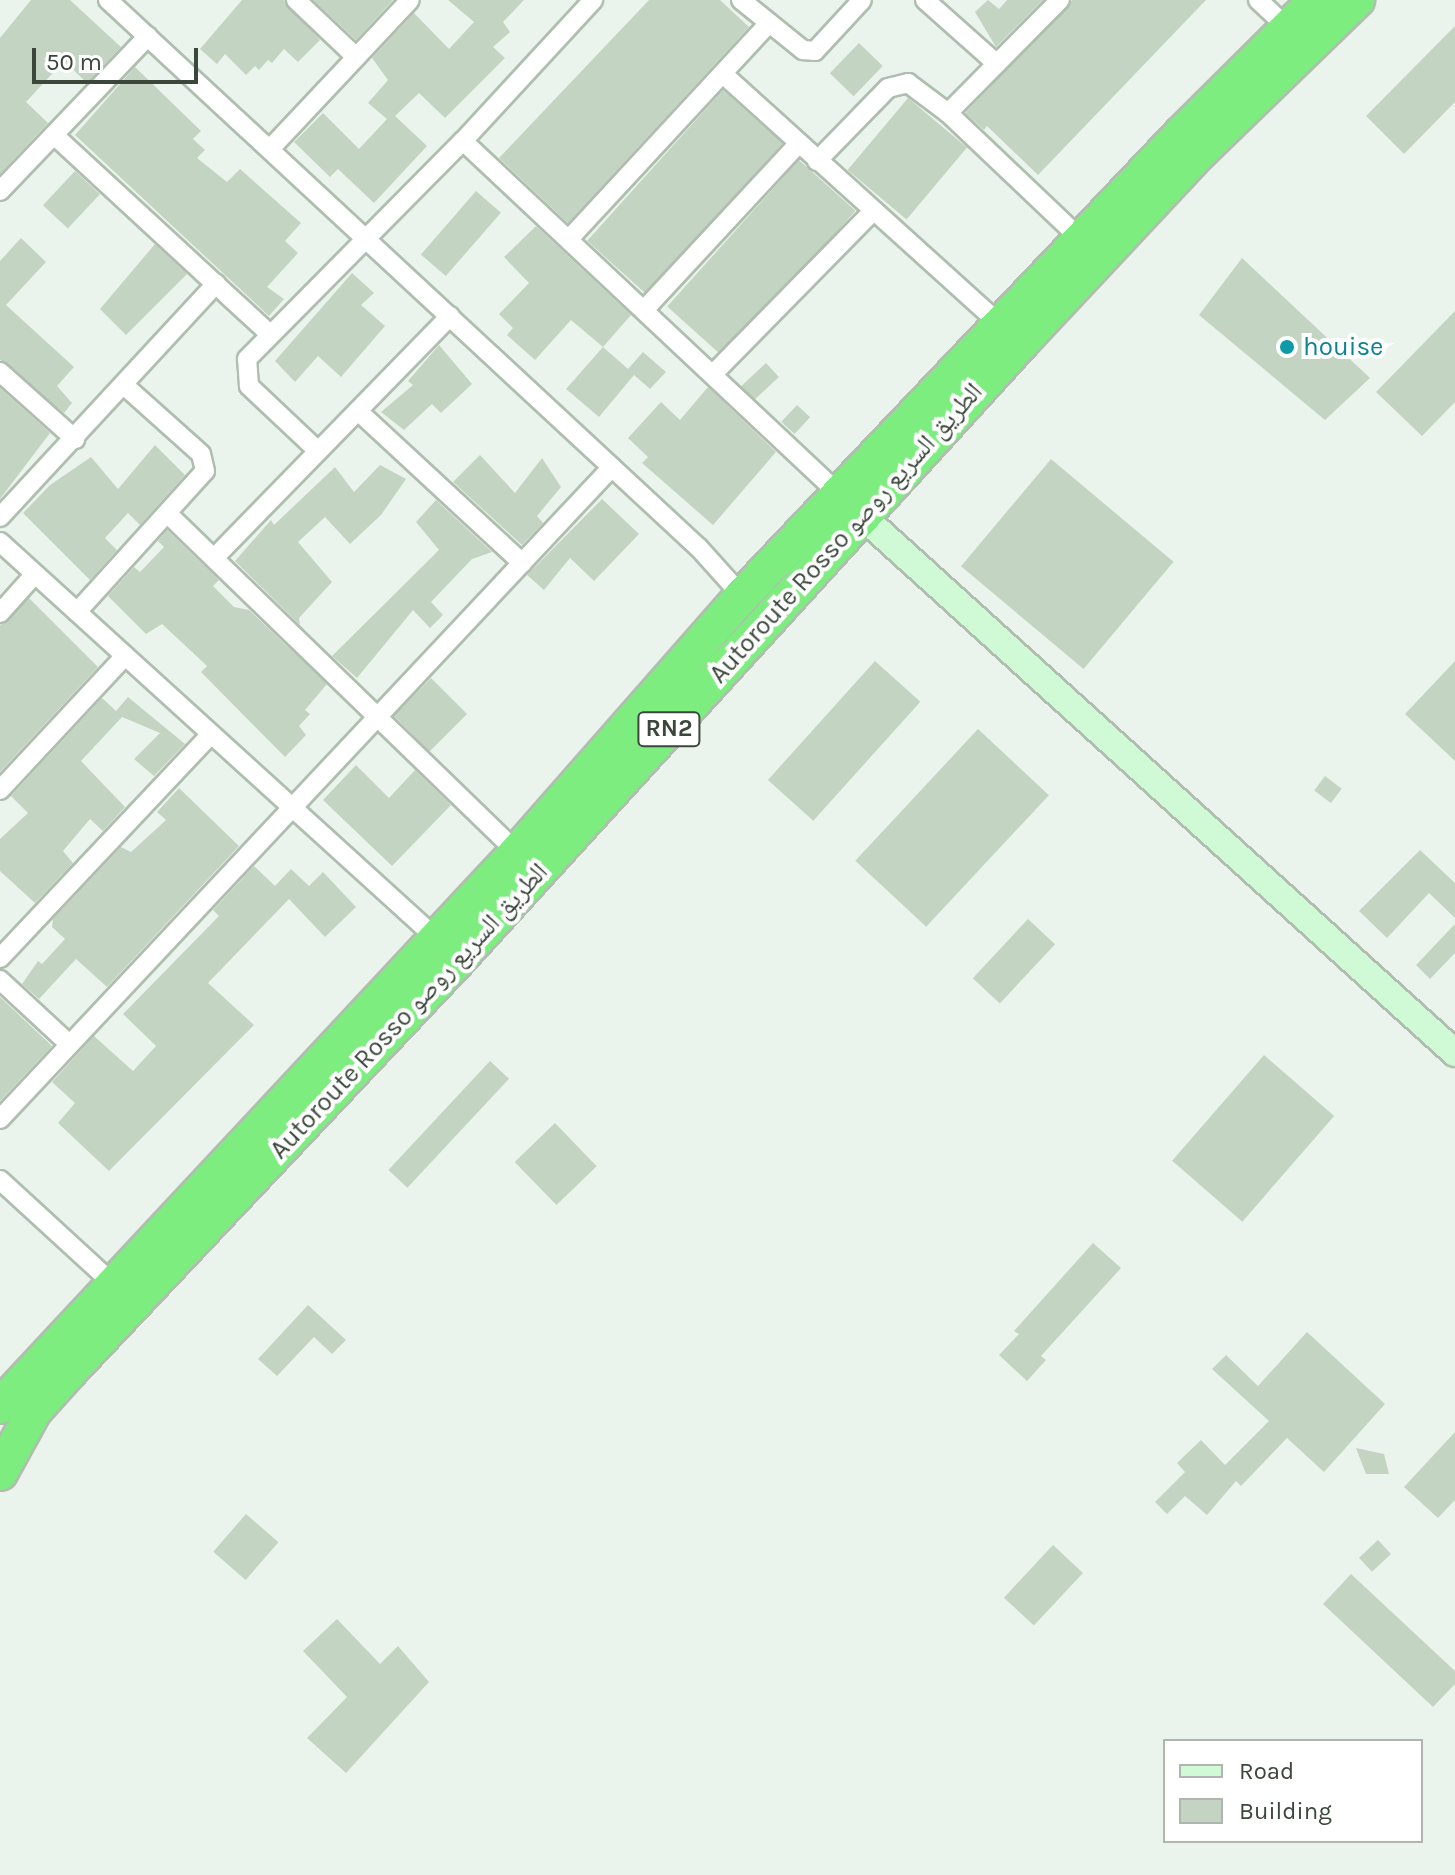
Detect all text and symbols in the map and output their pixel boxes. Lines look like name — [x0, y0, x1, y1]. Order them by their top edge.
scale bar — [36, 32, 202, 82]
text: 50 m — [46, 48, 102, 76]
place label: houise — [1303, 331, 1383, 363]
marker: houise — [1278, 338, 1296, 356]
street label: Autoroute Rosso الطريق السريع روصو — [703, 376, 989, 690]
road number: RN2 — [637, 709, 701, 749]
street label: Autoroute Rosso الطريق السريع روصو — [263, 857, 555, 1165]
legend — [1163, 1739, 1423, 1843]
text: Road — [1239, 1757, 1294, 1785]
text: Building — [1239, 1797, 1332, 1825]

